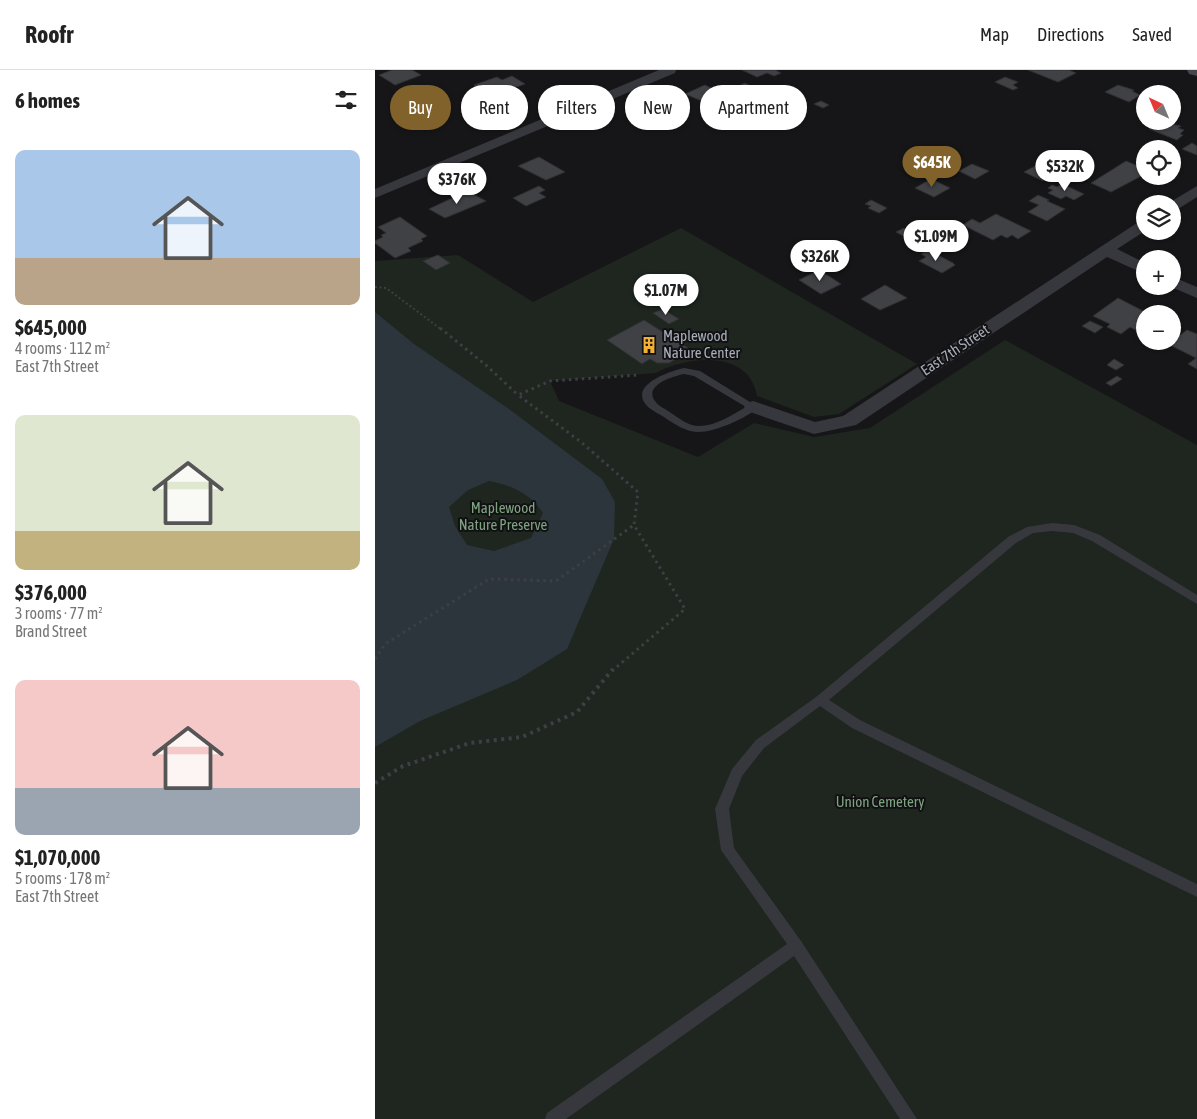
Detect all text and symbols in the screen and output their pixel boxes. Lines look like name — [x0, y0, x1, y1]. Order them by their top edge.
text: Roofr — [25, 21, 73, 48]
text: Map — [980, 24, 1009, 45]
text: Directions — [1037, 24, 1104, 45]
text: Saved — [1132, 24, 1172, 45]
chip: Buy — [390, 85, 451, 130]
chip: Rent — [461, 85, 528, 130]
chip: Filters — [538, 85, 615, 130]
chip: New — [625, 85, 690, 130]
chip: Apartment — [700, 85, 807, 130]
north arrow — [1136, 85, 1181, 130]
map controls — [1136, 85, 1181, 350]
icon: filters — [332, 86, 360, 114]
text: 6 homes — [15, 88, 80, 112]
button: locate — [1136, 140, 1181, 185]
pin: $645K — [897, 146, 967, 188]
pin: $532K — [1030, 150, 1100, 192]
text: $645K — [913, 153, 951, 171]
text: $532K — [1046, 157, 1084, 175]
pin: $376K — [422, 162, 492, 205]
text: $376K — [438, 170, 476, 188]
icon: home — [143, 183, 233, 273]
button: layers — [1136, 195, 1181, 240]
pin: $1.09M — [895, 220, 977, 262]
text: $1.09M — [915, 227, 957, 245]
pin: $326K — [785, 240, 855, 282]
text: $326K — [801, 247, 839, 265]
button: + — [1136, 250, 1181, 295]
pin: $1.07M — [625, 274, 707, 316]
text: $1.07M — [645, 281, 687, 299]
button: − — [1136, 305, 1181, 350]
text: $645,000 — [15, 315, 87, 339]
street label: East 7th Street — [917, 321, 992, 379]
place label: Maplewood Nature Center — [663, 327, 740, 361]
building icon: Maplewood Nature Center — [639, 335, 659, 355]
text: 4 rooms · 112 m² — [15, 339, 110, 357]
text: East 7th Street — [15, 357, 99, 375]
icon: home — [143, 448, 233, 538]
park label: Maplewood Nature Preserve — [459, 499, 548, 533]
text: $376,000 — [15, 580, 87, 604]
text: 3 rooms · 77 m² — [15, 604, 103, 622]
text: Brand Street — [15, 622, 87, 640]
icon: home — [143, 713, 233, 803]
park label: Union Cemetery — [836, 793, 924, 810]
text: $1,070,000 — [15, 845, 100, 869]
text: 5 rooms · 178 m² — [15, 869, 110, 887]
text: East 7th Street — [15, 887, 99, 905]

